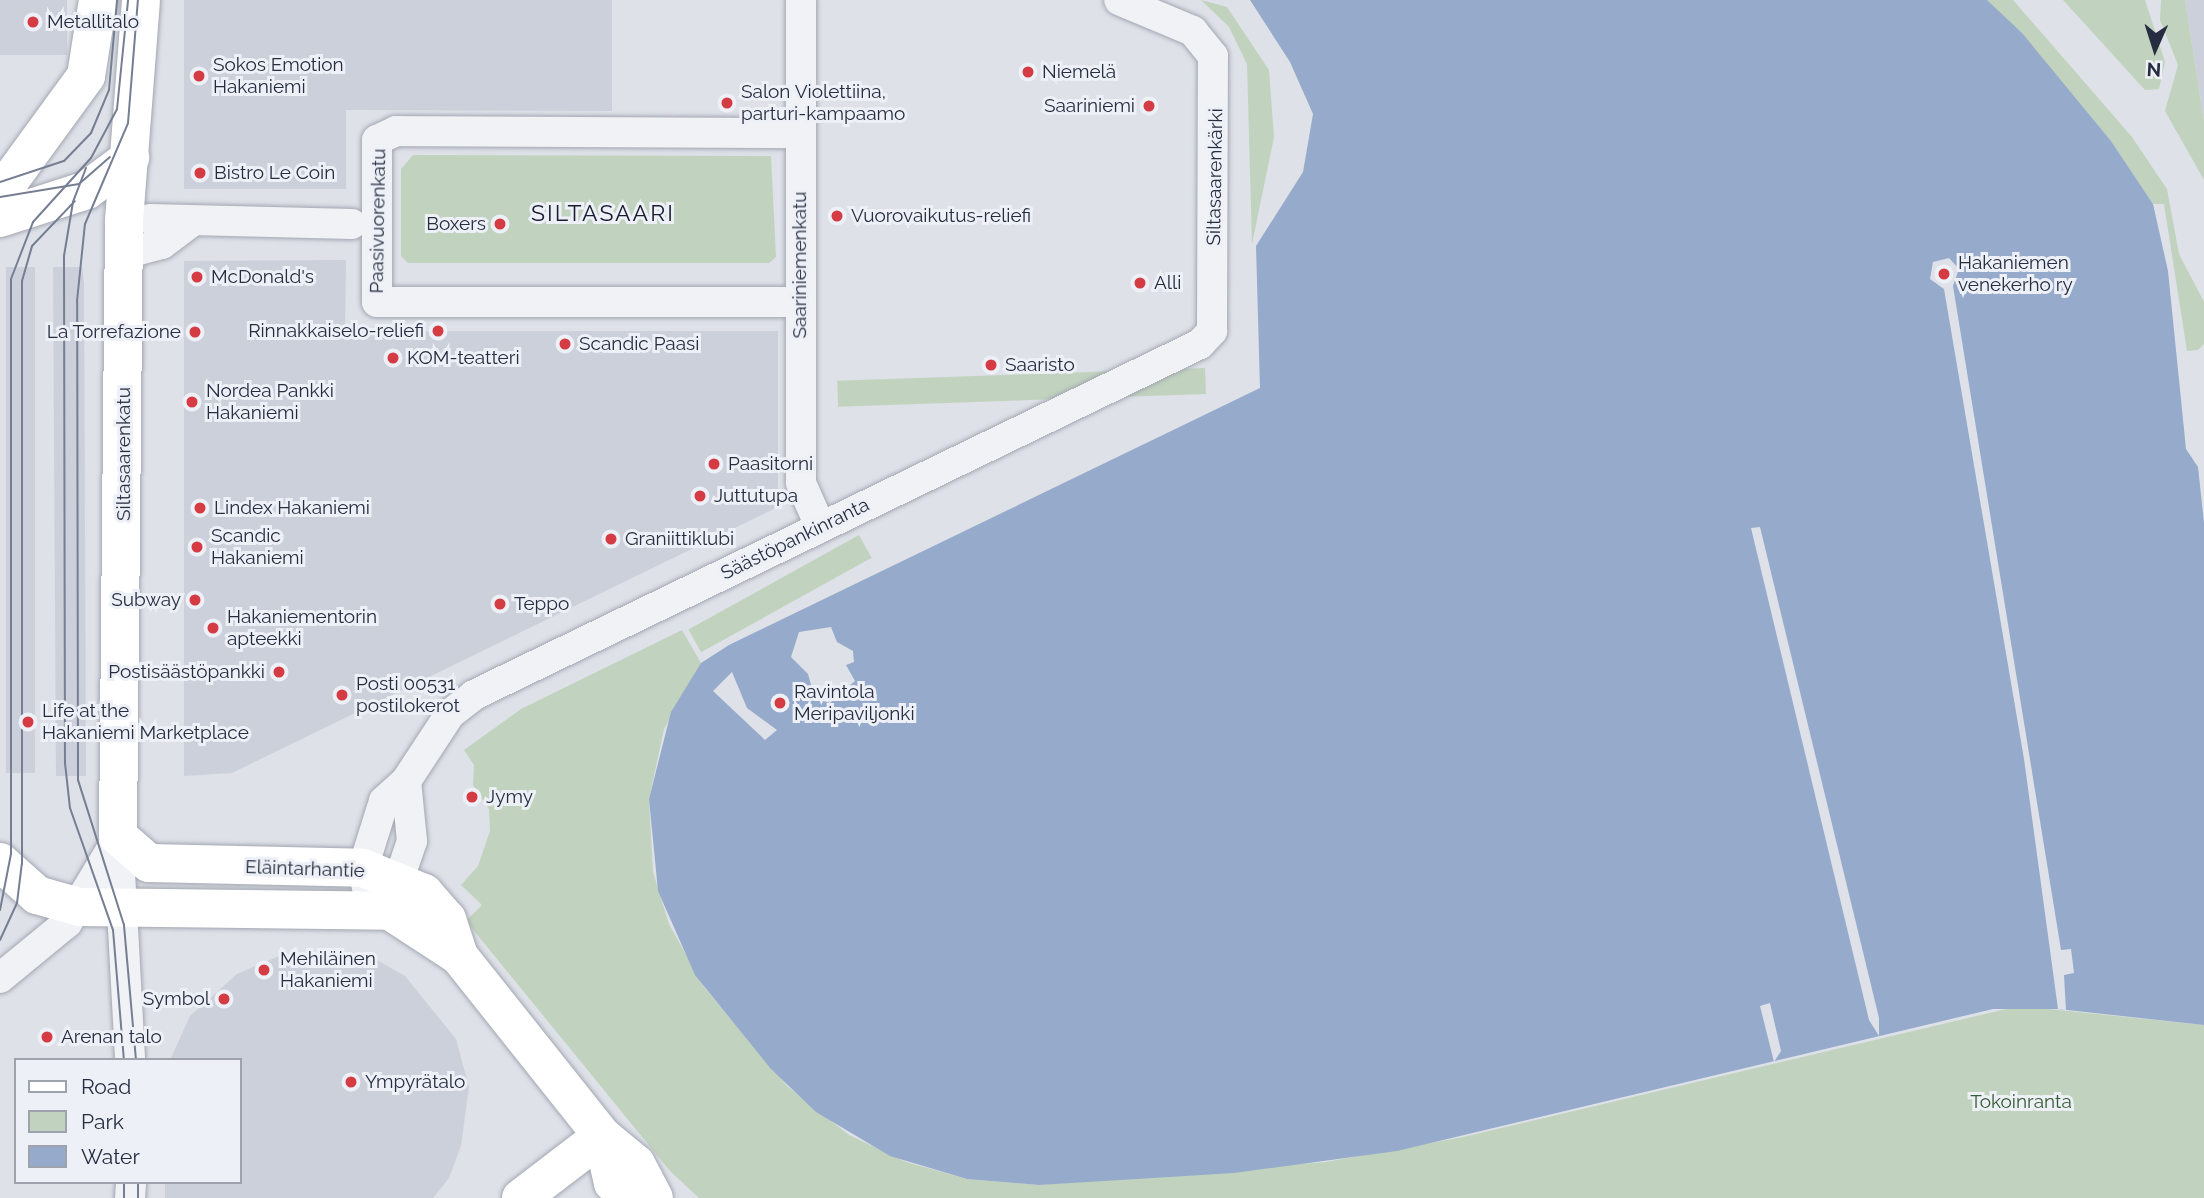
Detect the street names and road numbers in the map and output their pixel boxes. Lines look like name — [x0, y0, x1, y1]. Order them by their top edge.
street label: Siltasaarenkärki — [1202, 108, 1228, 246]
street label: Paasivuorenkatu — [365, 148, 391, 294]
street label: Saariniemenkatu — [789, 191, 811, 339]
street label: Siltasaarenkatu — [113, 387, 135, 521]
street label: Säästöpankinranta — [717, 493, 873, 585]
street label: Eläintarhantie — [245, 856, 365, 882]

